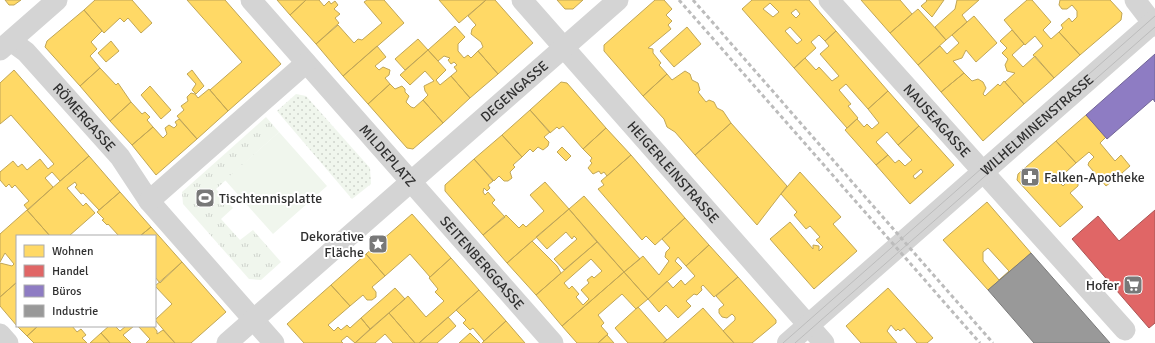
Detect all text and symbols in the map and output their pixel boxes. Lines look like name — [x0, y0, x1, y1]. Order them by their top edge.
street label: DEGENGASSE — [477, 57, 552, 126]
street label: WILHELMINENSTRASSE — [977, 71, 1097, 179]
street label: RÖMERGASSE — [49, 80, 119, 155]
street label: NAUSEAGASSE — [900, 81, 974, 161]
street label: HEIGERLEINSTRASSE — [623, 118, 722, 227]
street label: MILDEPLATZ — [356, 121, 419, 190]
pharmacy icon: Falken-Apotheke — [1019, 166, 1041, 188]
place label: Falken-Apotheke — [1044, 169, 1145, 186]
sports icon: Tischtennisplatte — [194, 187, 216, 209]
place label: Tischtennisplatte — [219, 190, 322, 207]
street label: SEITENBERGGASSE — [436, 213, 528, 313]
place label: Dekorative Fläche — [300, 228, 364, 261]
place icon: Dekorative Fläche — [367, 233, 389, 255]
legend — [16, 235, 156, 327]
text: Wohnen — [52, 244, 94, 259]
text: Handel — [52, 264, 89, 279]
supermarket icon: Hofer — [1122, 274, 1144, 296]
place label: Hofer — [1086, 277, 1120, 294]
text: Büros — [52, 284, 82, 299]
text: Industrie — [52, 304, 98, 319]

